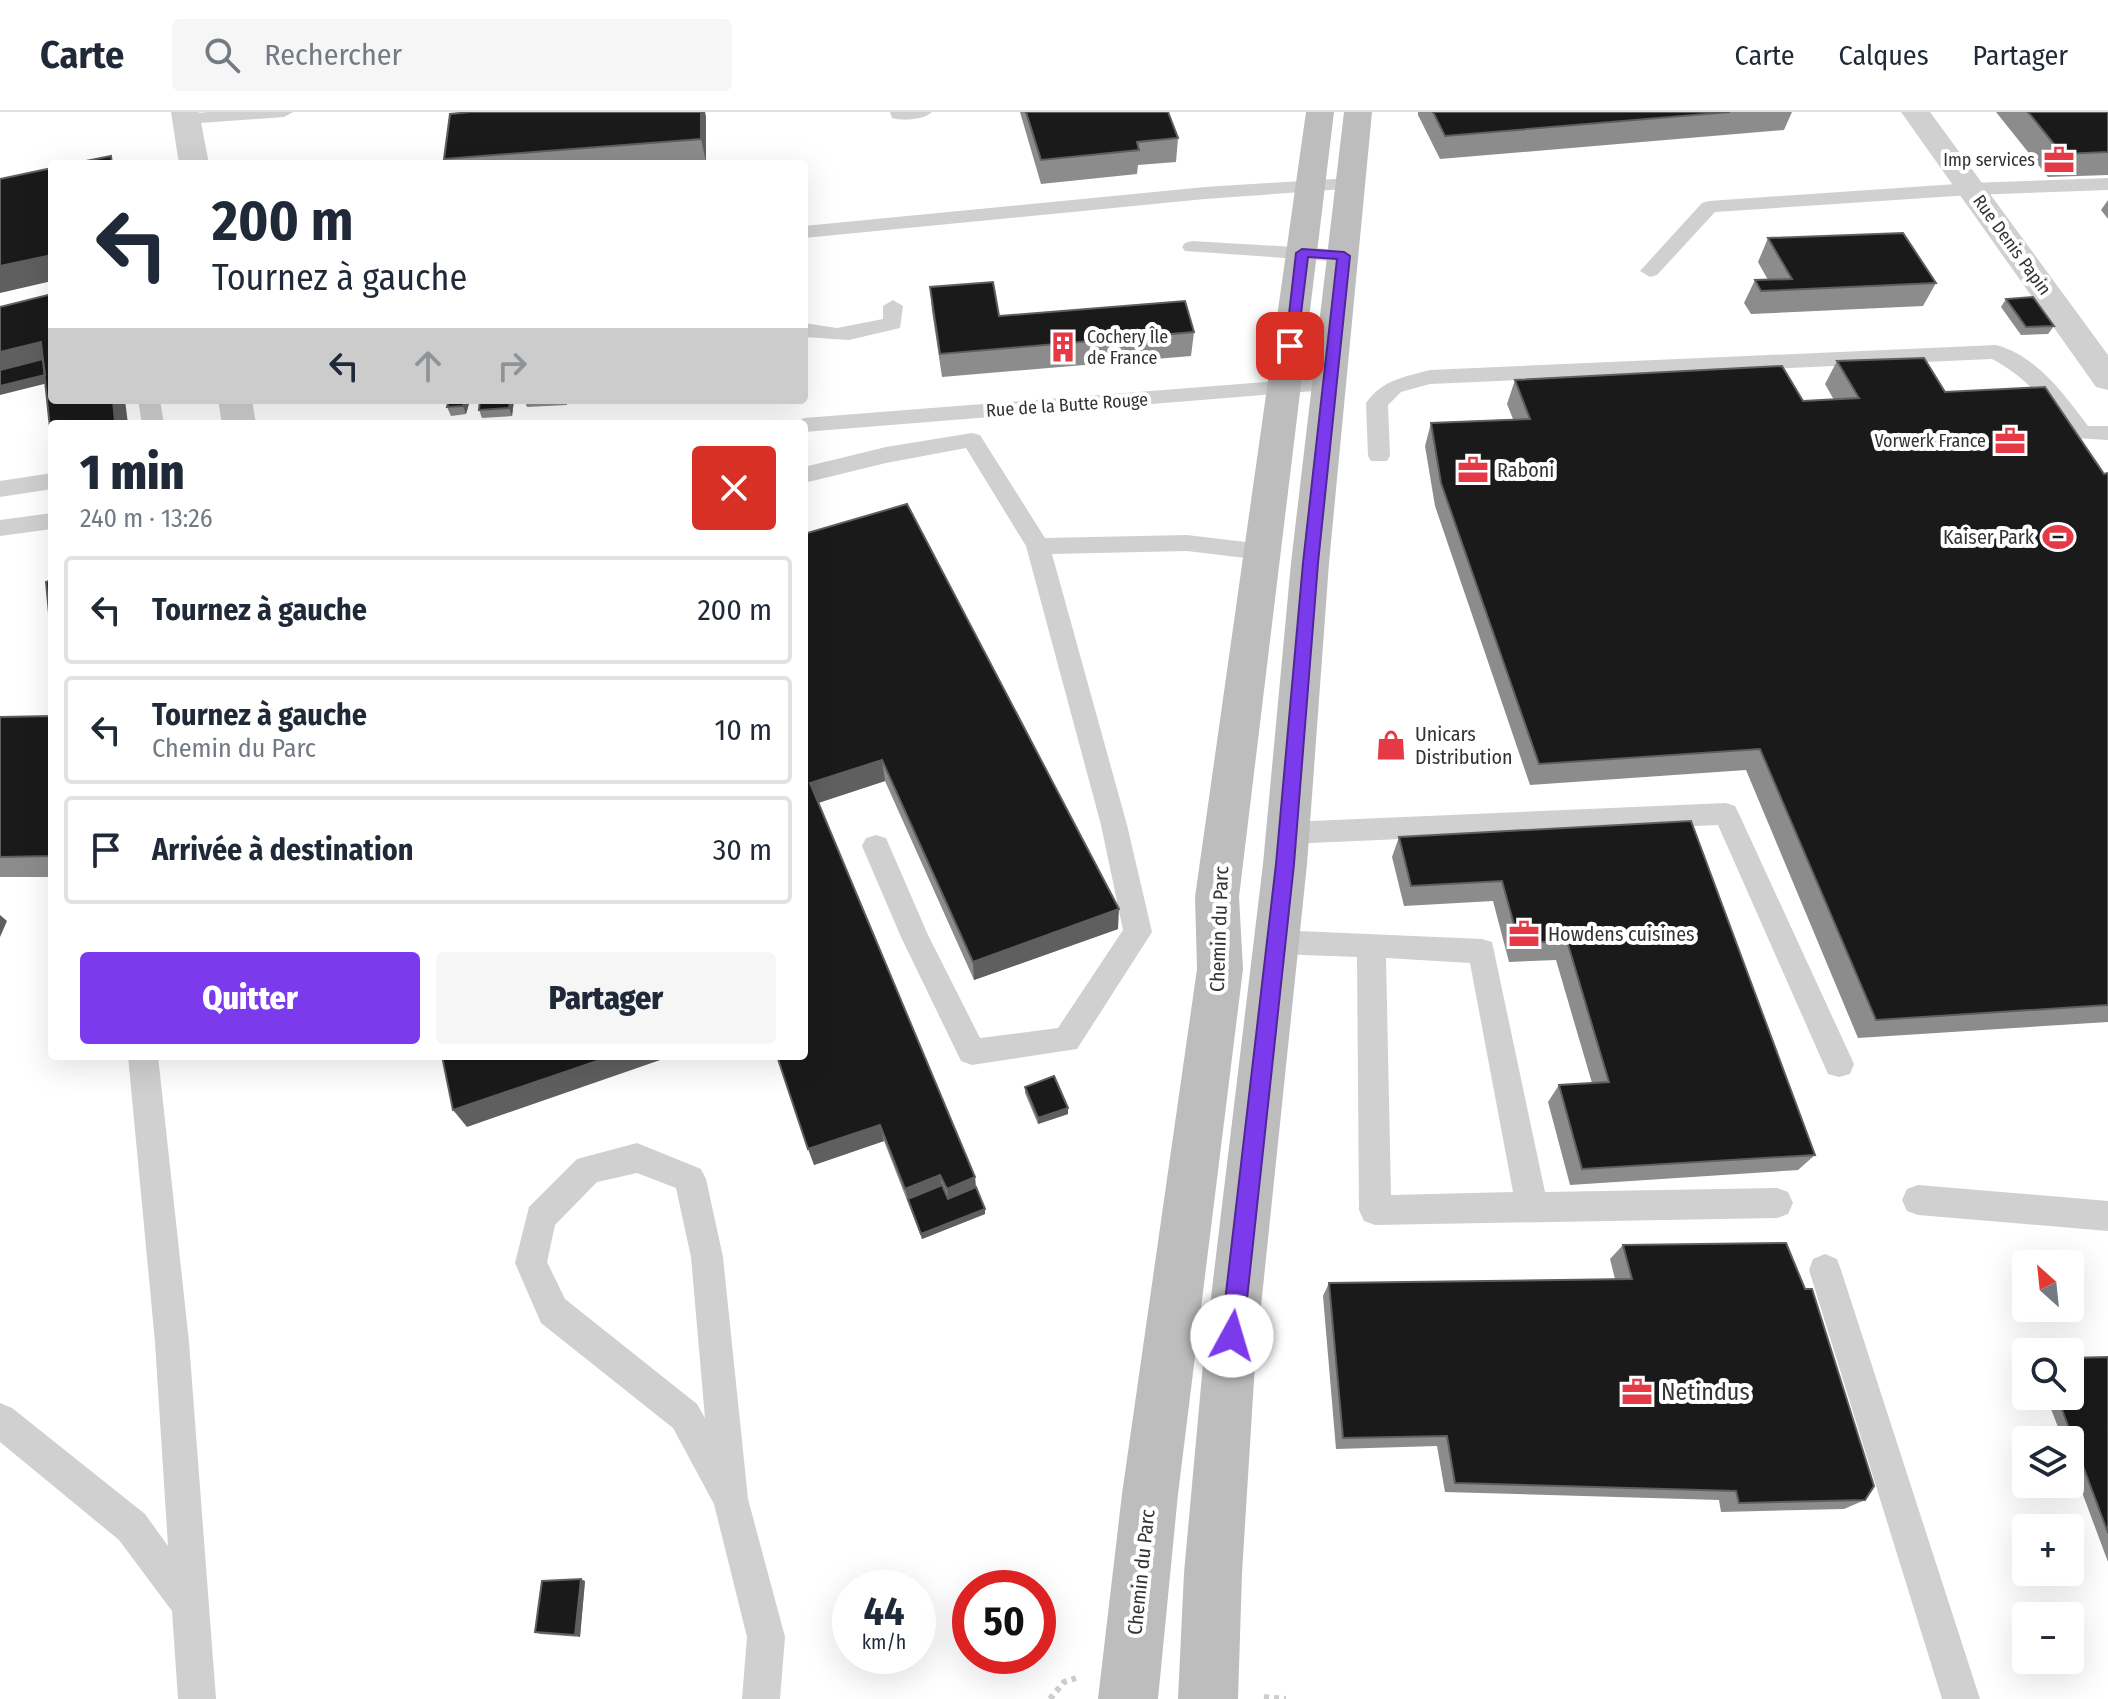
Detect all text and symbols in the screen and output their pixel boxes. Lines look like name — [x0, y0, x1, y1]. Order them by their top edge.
search box — [172, 19, 732, 91]
text: Carte — [40, 32, 124, 78]
icon: search — [200, 33, 244, 77]
text: Rechercher — [264, 37, 402, 73]
text: Carte — [1735, 39, 1795, 72]
text: Calques — [1839, 39, 1929, 72]
text: Partager — [1973, 39, 2068, 72]
office icon: Imp services — [2042, 143, 2076, 177]
place label: Imp services — [1943, 149, 2035, 171]
text: 200 m — [212, 188, 353, 255]
street label: Rue Denis Papin — [1968, 191, 2056, 299]
icon: left — [80, 192, 184, 296]
text: Tournez à gauche — [212, 256, 467, 300]
pin — [1256, 312, 1324, 380]
icon: arrive — [1268, 324, 1312, 368]
place label: Cochery Île de France — [1087, 326, 1168, 369]
building icon: Cochery Île de France — [1046, 330, 1080, 364]
icon: left — [322, 344, 366, 388]
icon: ahead — [406, 344, 450, 388]
icon: right — [490, 344, 534, 388]
street label: Rue de la Butte Rouge — [985, 388, 1149, 422]
office icon: Vorwerk France — [1993, 424, 2027, 458]
place label: Vorwerk France — [1874, 430, 1986, 452]
text: 1 min — [80, 444, 184, 502]
button: close — [692, 446, 776, 530]
office icon: Raboni — [1456, 453, 1490, 487]
place label: Raboni — [1497, 458, 1554, 482]
text: 240 m · 13:26 — [80, 503, 213, 534]
sports icon: Kaiser Park — [2041, 520, 2075, 554]
place label: Kaiser Park — [1943, 525, 2035, 549]
icon: left — [84, 588, 128, 632]
text: Tournez à gauche — [152, 592, 367, 628]
text: 200 m — [697, 592, 772, 628]
text: Tournez à gauche — [152, 697, 367, 733]
icon: left — [84, 708, 128, 752]
text: 10 m — [715, 712, 772, 748]
place label: Unicars Distribution — [1415, 722, 1513, 769]
shop icon: Unicars Distribution — [1374, 728, 1408, 762]
text: Chemin du Parc — [152, 733, 316, 764]
icon: arrive — [84, 828, 128, 872]
text: Arrivée à destination — [152, 832, 413, 868]
text: 30 m — [713, 832, 772, 868]
street label: Chemin du Parc — [1205, 865, 1233, 992]
office icon: Howdens cuisines — [1507, 917, 1541, 951]
place label: Howdens cuisines — [1548, 922, 1695, 946]
button: Quitter — [80, 952, 420, 1044]
button: Partager — [436, 952, 776, 1044]
north arrow — [2012, 1250, 2084, 1322]
map controls — [2012, 1250, 2084, 1674]
position arrow — [1190, 1294, 1274, 1378]
button: search — [2012, 1338, 2084, 1410]
office icon: Netindus — [1620, 1375, 1654, 1409]
place label: Netindus — [1661, 1378, 1750, 1406]
button: layers — [2012, 1426, 2084, 1498]
street label: Chemin du Parc — [1122, 1508, 1160, 1636]
button: + — [2012, 1514, 2084, 1586]
speed limit sign: 50 — [952, 1570, 1056, 1674]
text: 44 — [863, 1588, 905, 1636]
button: − — [2012, 1602, 2084, 1674]
text: km/h — [862, 1630, 906, 1654]

